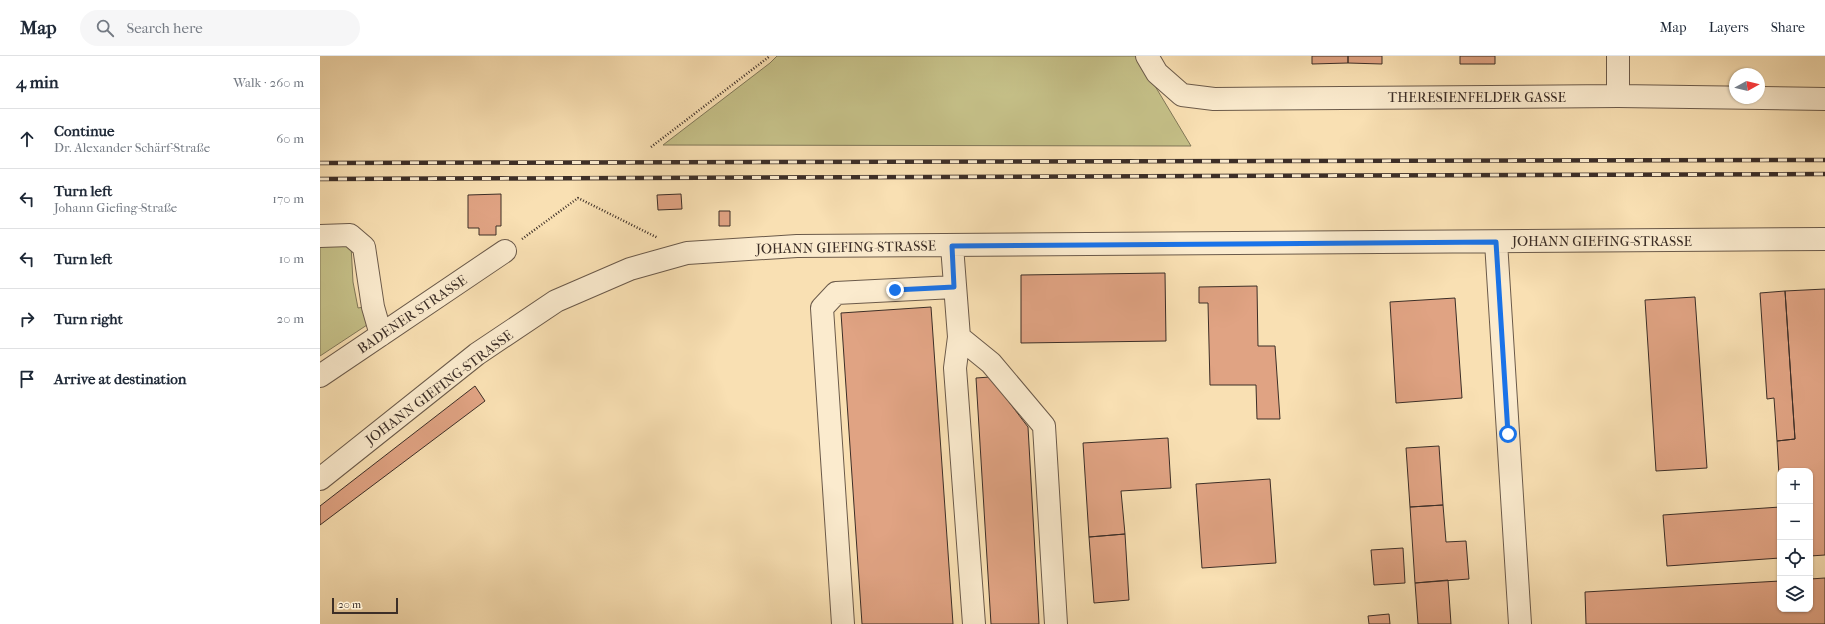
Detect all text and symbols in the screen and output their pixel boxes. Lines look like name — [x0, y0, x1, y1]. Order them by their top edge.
search box — [80, 10, 360, 46]
text: Map — [20, 17, 56, 39]
icon: search — [94, 17, 116, 39]
text: Search here — [126, 19, 203, 37]
text: Map — [1660, 19, 1687, 36]
text: Layers — [1709, 19, 1749, 36]
text: Share — [1771, 19, 1805, 36]
north arrow — [1729, 68, 1765, 104]
text: 4 min — [16, 72, 59, 92]
text: Walk · 260 m — [233, 75, 304, 90]
street label: THERESIENFELDER GASSE — [1388, 89, 1567, 106]
text: Continue — [54, 122, 114, 140]
icon: ahead — [16, 128, 38, 150]
text: 60 m — [276, 131, 304, 146]
text: Dr. Alexander Schärf-Straße — [54, 140, 210, 155]
text: Turn left — [54, 182, 112, 200]
icon: left — [16, 188, 38, 210]
text: 170 m — [272, 191, 304, 206]
text: Johann Giefing-Straße — [54, 200, 177, 215]
street label: JOHANN GIEFING-STRASSE — [1511, 233, 1693, 250]
street label: JOHANN GIEFING-STRASSE — [755, 237, 937, 258]
icon: left — [16, 248, 38, 270]
text: Turn left — [54, 250, 112, 268]
text: 10 m — [279, 251, 304, 266]
street label: BADENER STRASSE — [354, 271, 471, 357]
route end — [886, 281, 904, 299]
icon: right — [16, 308, 38, 330]
text: Turn right — [54, 310, 123, 328]
text: 20 m — [277, 311, 304, 326]
street label: JOHANN GIEFING-STRASSE — [361, 326, 517, 449]
icon: arrive — [16, 368, 38, 390]
text: Arrive at destination — [54, 370, 186, 388]
route start — [1499, 425, 1517, 443]
map controls — [1777, 468, 1813, 612]
button: + — [1777, 468, 1813, 504]
button: − — [1777, 504, 1813, 540]
button: locate — [1777, 540, 1813, 576]
button: layers — [1777, 576, 1813, 612]
scale bar — [332, 596, 398, 615]
text: 20 m — [338, 598, 361, 611]

